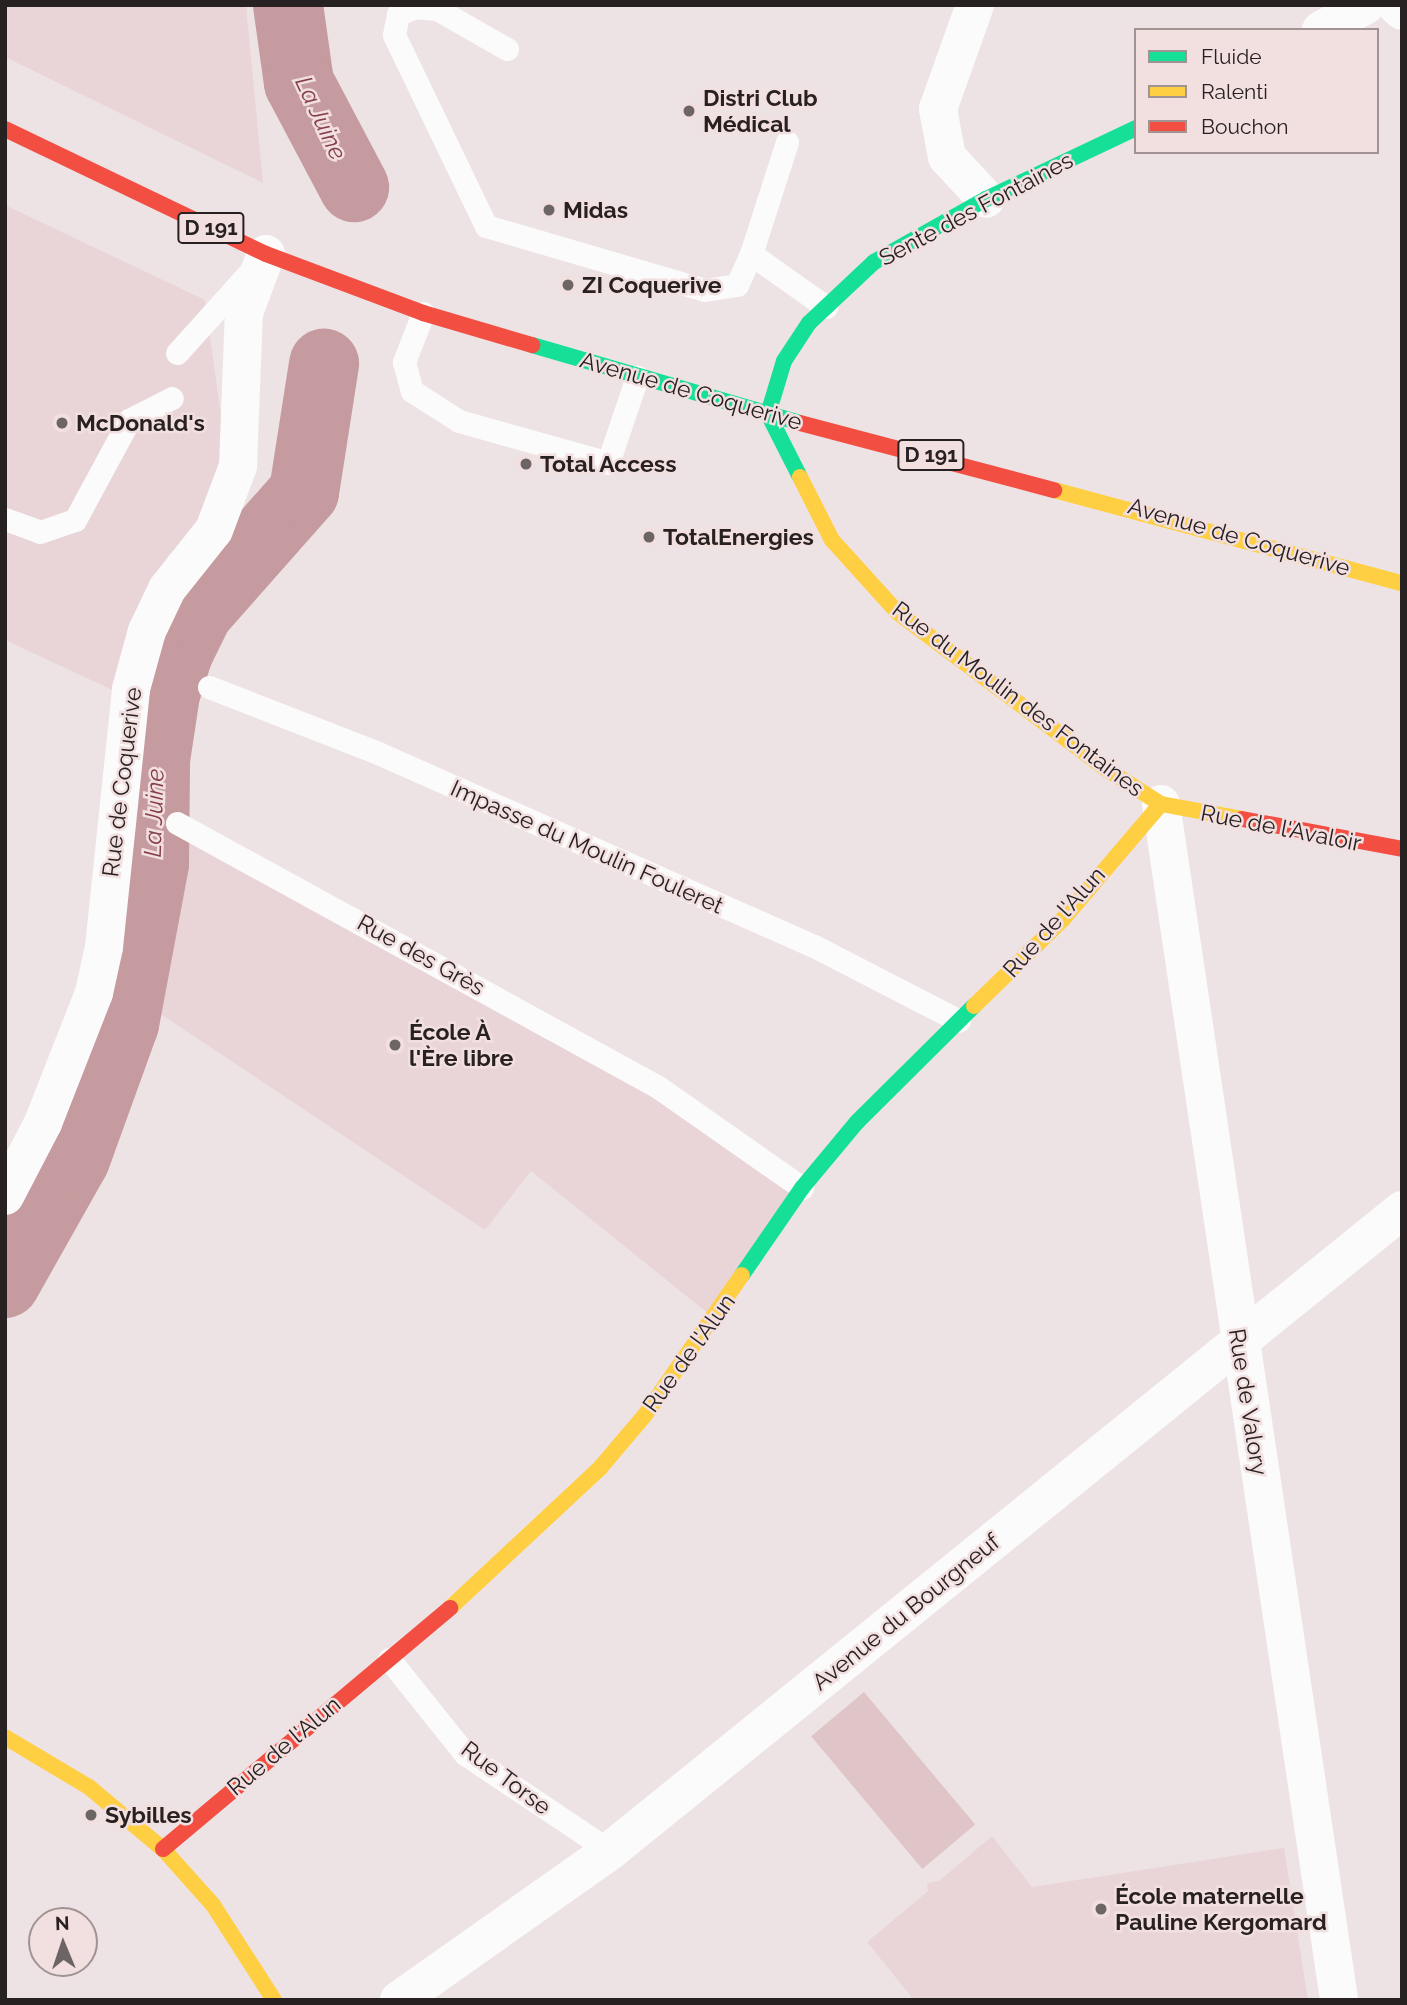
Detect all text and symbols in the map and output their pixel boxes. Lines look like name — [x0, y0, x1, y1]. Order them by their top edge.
legend — [1134, 28, 1379, 154]
text: Fluide — [1201, 44, 1262, 69]
water label: La Juine — [289, 71, 353, 165]
text: Ralenti — [1201, 79, 1268, 104]
place label: Distri Club Médical — [703, 84, 818, 138]
marker: Distri Club Médical — [681, 103, 697, 119]
text: Bouchon — [1201, 114, 1288, 139]
street label: Sente des Fontaines — [874, 146, 1078, 272]
place label: Midas — [563, 196, 628, 224]
marker: Midas — [541, 202, 557, 218]
road number: D 191 — [176, 210, 246, 246]
place label: ZI Coquerive — [582, 271, 722, 299]
marker: ZI Coquerive — [560, 277, 576, 293]
street label: Avenue de Coquerive — [577, 346, 805, 436]
place label: McDonald's — [76, 409, 205, 437]
marker: McDonald's — [54, 415, 70, 431]
road number: D 191 — [896, 438, 966, 472]
place label: Total Access — [540, 450, 678, 478]
marker: Total Access — [518, 456, 534, 472]
street label: Avenue de Coquerive — [1125, 492, 1353, 582]
place label: TotalEnergies — [663, 523, 814, 551]
marker: TotalEnergies — [641, 529, 657, 545]
street label: Rue du Moulin des Fontaines — [887, 595, 1149, 803]
street label: Rue de Coquerive — [97, 686, 147, 878]
water label: La Juine — [138, 768, 170, 858]
street label: Impasse du Moulin Fouleret — [446, 774, 728, 920]
street label: Rue de l'Avaloir — [1198, 799, 1364, 857]
street label: Rue de l'Alun — [997, 861, 1111, 983]
street label: Rue des Grès — [352, 909, 490, 1001]
place label: École À l'Ère libre — [409, 1018, 513, 1072]
marker: École À l'Ère libre — [387, 1037, 403, 1053]
street label: Rue de l'Alun — [637, 1289, 741, 1417]
street label: Rue de Valory — [1223, 1326, 1273, 1478]
street label: Avenue du Bourgneuf — [807, 1528, 1005, 1696]
street label: Rue de l'Alun — [222, 1691, 346, 1801]
street label: Rue Torse — [455, 1735, 557, 1821]
place label: Sybilles — [105, 1801, 192, 1829]
marker: Sybilles — [83, 1807, 99, 1823]
place label: École maternelle Pauline Kergomard — [1115, 1882, 1327, 1936]
marker: École maternelle Pauline Kergomard — [1093, 1901, 1109, 1917]
north arrow — [28, 1907, 98, 1977]
text: N — [55, 1912, 70, 1934]

